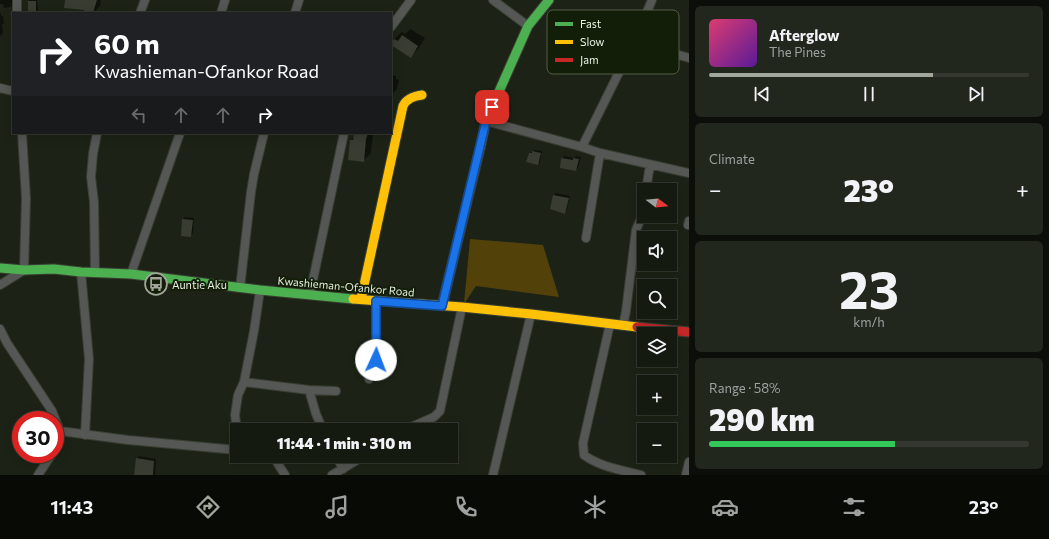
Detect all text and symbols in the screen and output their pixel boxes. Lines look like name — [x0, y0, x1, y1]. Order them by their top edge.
legend — [547, 10, 679, 74]
text: Fast — [580, 17, 602, 30]
text: 60 m — [94, 26, 160, 60]
text: Afterglow — [769, 26, 839, 44]
icon: right — [28, 28, 80, 80]
text: Slow — [580, 35, 605, 48]
text: The Pines — [769, 44, 826, 60]
text: Jam — [580, 53, 599, 67]
text: Kwashieman-Ofankor Road — [94, 60, 319, 82]
icon: previous — [751, 83, 773, 105]
icon: pause — [858, 83, 880, 105]
icon: next — [965, 83, 987, 105]
pin — [475, 90, 509, 124]
icon: arrive — [481, 96, 503, 118]
icon: left — [128, 104, 150, 126]
icon: ahead — [170, 104, 192, 126]
icon: ahead — [212, 104, 234, 126]
icon: right — [254, 104, 276, 126]
text: Climate — [709, 151, 755, 167]
text: 23° — [844, 171, 894, 208]
text: − — [709, 176, 722, 203]
text: + — [1016, 176, 1029, 203]
north arrow — [637, 183, 677, 223]
map controls — [637, 183, 677, 463]
button: sound — [637, 231, 677, 271]
text: 23 — [839, 256, 899, 320]
bus stop icon: Auntie Aku — [143, 271, 169, 297]
street label: Kwashieman-Ofankor Road — [277, 274, 415, 298]
place label: Auntie Aku — [172, 278, 227, 291]
button: search — [637, 279, 677, 319]
text: km/h — [853, 314, 885, 330]
button: layers — [637, 327, 677, 367]
position arrow — [355, 339, 397, 381]
button: + — [637, 375, 677, 415]
text: Range · 58% — [709, 380, 781, 396]
text: 290 km — [709, 400, 815, 437]
speed limit sign: 30 — [12, 411, 64, 463]
button: − — [637, 423, 677, 463]
text: 11:44 · 1 min · 310 m — [277, 434, 411, 452]
icon: directions — [194, 493, 222, 521]
icon: music — [323, 493, 351, 521]
icon: phone — [452, 493, 480, 521]
icon: climate — [581, 493, 609, 521]
icon: car — [711, 493, 739, 521]
icon: filters — [840, 493, 868, 521]
text: 11:43 — [51, 496, 93, 518]
text: 23° — [969, 496, 998, 518]

